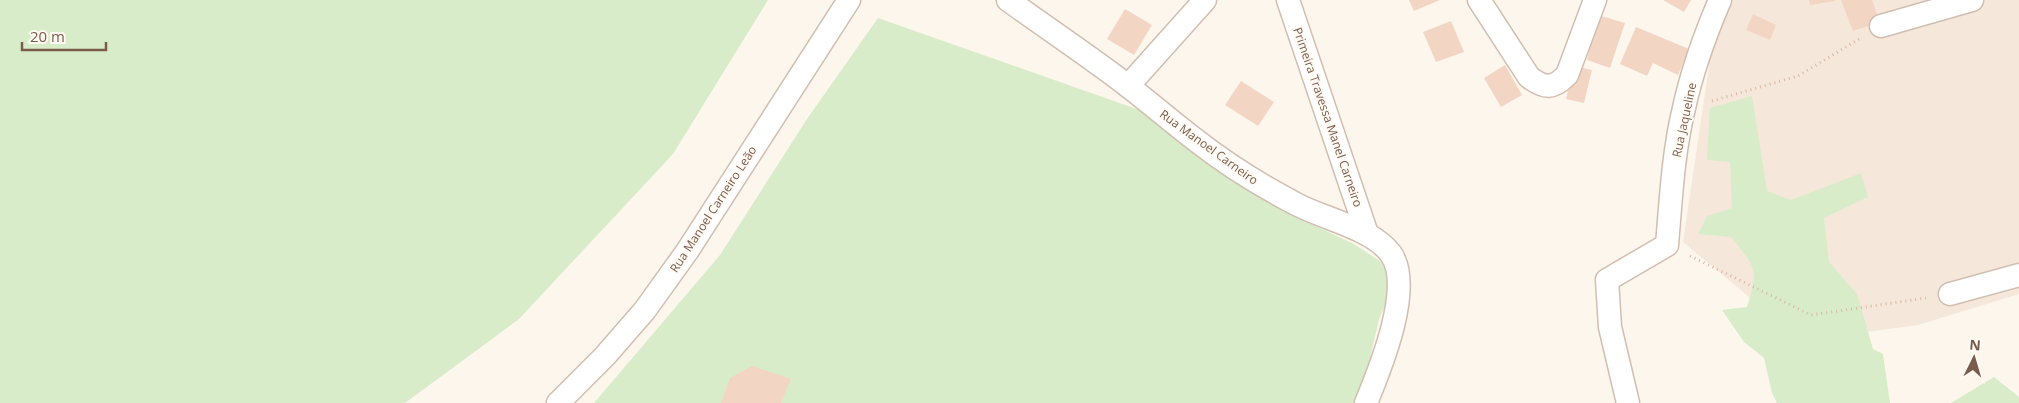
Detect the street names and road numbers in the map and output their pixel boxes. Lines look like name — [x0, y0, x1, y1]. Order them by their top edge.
street label: Primeira Travessa Manel Carneiro — [1289, 25, 1367, 209]
street label: Rua Jaqueline — [1668, 81, 1700, 159]
street label: Rua Manoel Carneiro — [1156, 105, 1262, 189]
street label: Rua Manoel Carneiro Leão — [666, 142, 760, 276]

